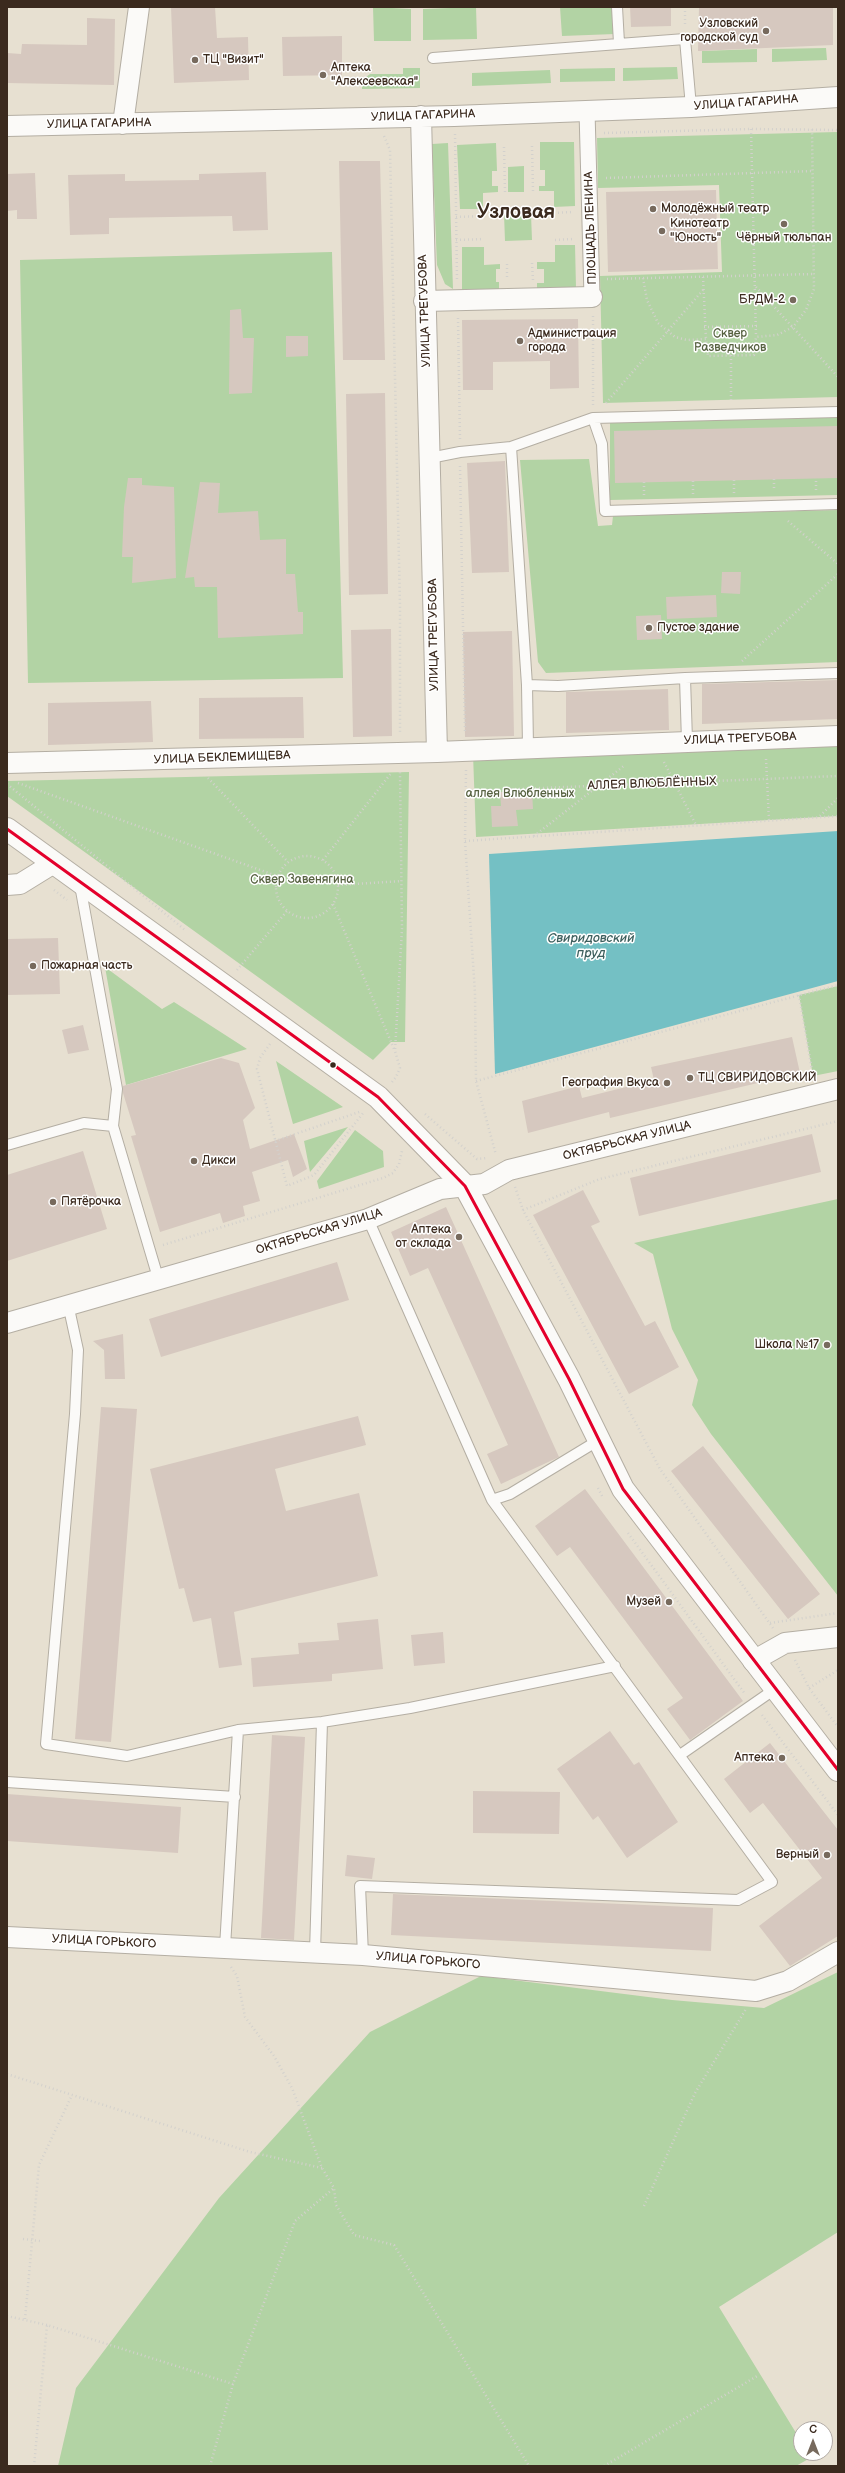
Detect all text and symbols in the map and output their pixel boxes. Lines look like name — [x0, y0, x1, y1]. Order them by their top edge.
place label: Узловский городской суд — [680, 17, 758, 45]
marker: Узловский городской суд — [761, 26, 771, 36]
place label: ТЦ "Визит" — [203, 53, 264, 67]
marker: ТЦ "Визит" — [190, 55, 200, 65]
place label: Аптека "Алексеевская" — [331, 61, 418, 89]
marker: Аптека "Алексеевская" — [318, 70, 328, 80]
street label: УЛИЦА ГАГАРИНА — [693, 92, 799, 114]
street label: УЛИЦА ГАГАРИНА — [371, 107, 475, 125]
street label: УЛИЦА ГАГАРИНА — [47, 116, 151, 132]
street label: ПЛОЩАДЬ ЛЕНИНА — [582, 171, 600, 285]
district label: Узловая — [477, 201, 555, 225]
place label: Молодёжный театр — [661, 202, 769, 216]
marker: Молодёжный театр — [648, 204, 658, 214]
place label: Кинотеатр "Юность" — [670, 217, 729, 245]
marker: Чёрный тюльпан — [779, 219, 789, 229]
marker: Кинотеатр "Юность" — [657, 226, 667, 236]
place label: Чёрный тюльпан — [737, 231, 831, 245]
street label: УЛИЦА ТРЕГУБОВА — [416, 254, 434, 368]
place label: БРДМ-2 — [739, 293, 785, 307]
marker: БРДМ-2 — [788, 295, 798, 305]
place label: Администрация города — [528, 327, 616, 355]
park label: Сквер Разведчиков — [694, 327, 766, 355]
marker: Администрация города — [515, 336, 525, 346]
street label: УЛИЦА ТРЕГУБОВА — [426, 579, 442, 691]
place label: Пустое здание — [657, 621, 739, 635]
marker: Пустое здание — [644, 623, 654, 633]
street label: УЛИЦА ТРЕГУБОВА — [683, 730, 797, 748]
street label: УЛИЦА БЕКЛЕМИЩЕВА — [153, 748, 291, 768]
street label: АЛЛЕЯ ВЛЮБЛЁННЫХ — [587, 775, 717, 793]
park label: аллея Влюбленных — [466, 787, 574, 801]
park label: Сквер Завенягина — [250, 873, 354, 887]
water label: Свиридовский пруд — [548, 931, 634, 962]
place label: Пожарная часть — [41, 959, 133, 973]
marker: Пожарная часть — [28, 961, 38, 971]
unlabelled marker — [328, 1060, 338, 1070]
place label: ТЦ СВИРИДОВСКИЙ — [698, 1071, 817, 1085]
marker: ТЦ СВИРИДОВСКИЙ — [685, 1073, 695, 1083]
place label: География Вкуса — [562, 1076, 659, 1090]
marker: География Вкуса — [662, 1078, 672, 1088]
street label: ОКТЯБРЬСКАЯ УЛИЦА — [562, 1118, 692, 1164]
place label: Дикси — [202, 1154, 236, 1168]
marker: Дикси — [189, 1156, 199, 1166]
place label: Пятёрочка — [61, 1195, 121, 1209]
marker: Пятёрочка — [48, 1197, 58, 1207]
street label: ОКТЯБРЬСКАЯ УЛИЦА — [254, 1206, 384, 1258]
place label: Аптека от склада — [396, 1223, 451, 1251]
marker: Аптека от склада — [454, 1232, 464, 1242]
place label: Школа №17 — [755, 1338, 819, 1352]
marker: Школа №17 — [822, 1340, 832, 1350]
place label: Музей — [626, 1595, 661, 1609]
marker: Музей — [664, 1597, 674, 1607]
place label: Аптека — [734, 1751, 774, 1765]
marker: Аптека — [777, 1753, 787, 1763]
place label: Верный — [776, 1848, 819, 1862]
marker: Верный — [822, 1850, 832, 1860]
street label: УЛИЦА ГОРЬКОГО — [51, 1932, 157, 1952]
street label: УЛИЦА ГОРЬКОГО — [375, 1949, 481, 1973]
north arrow — [793, 2421, 833, 2461]
text: С — [809, 2423, 817, 2436]

